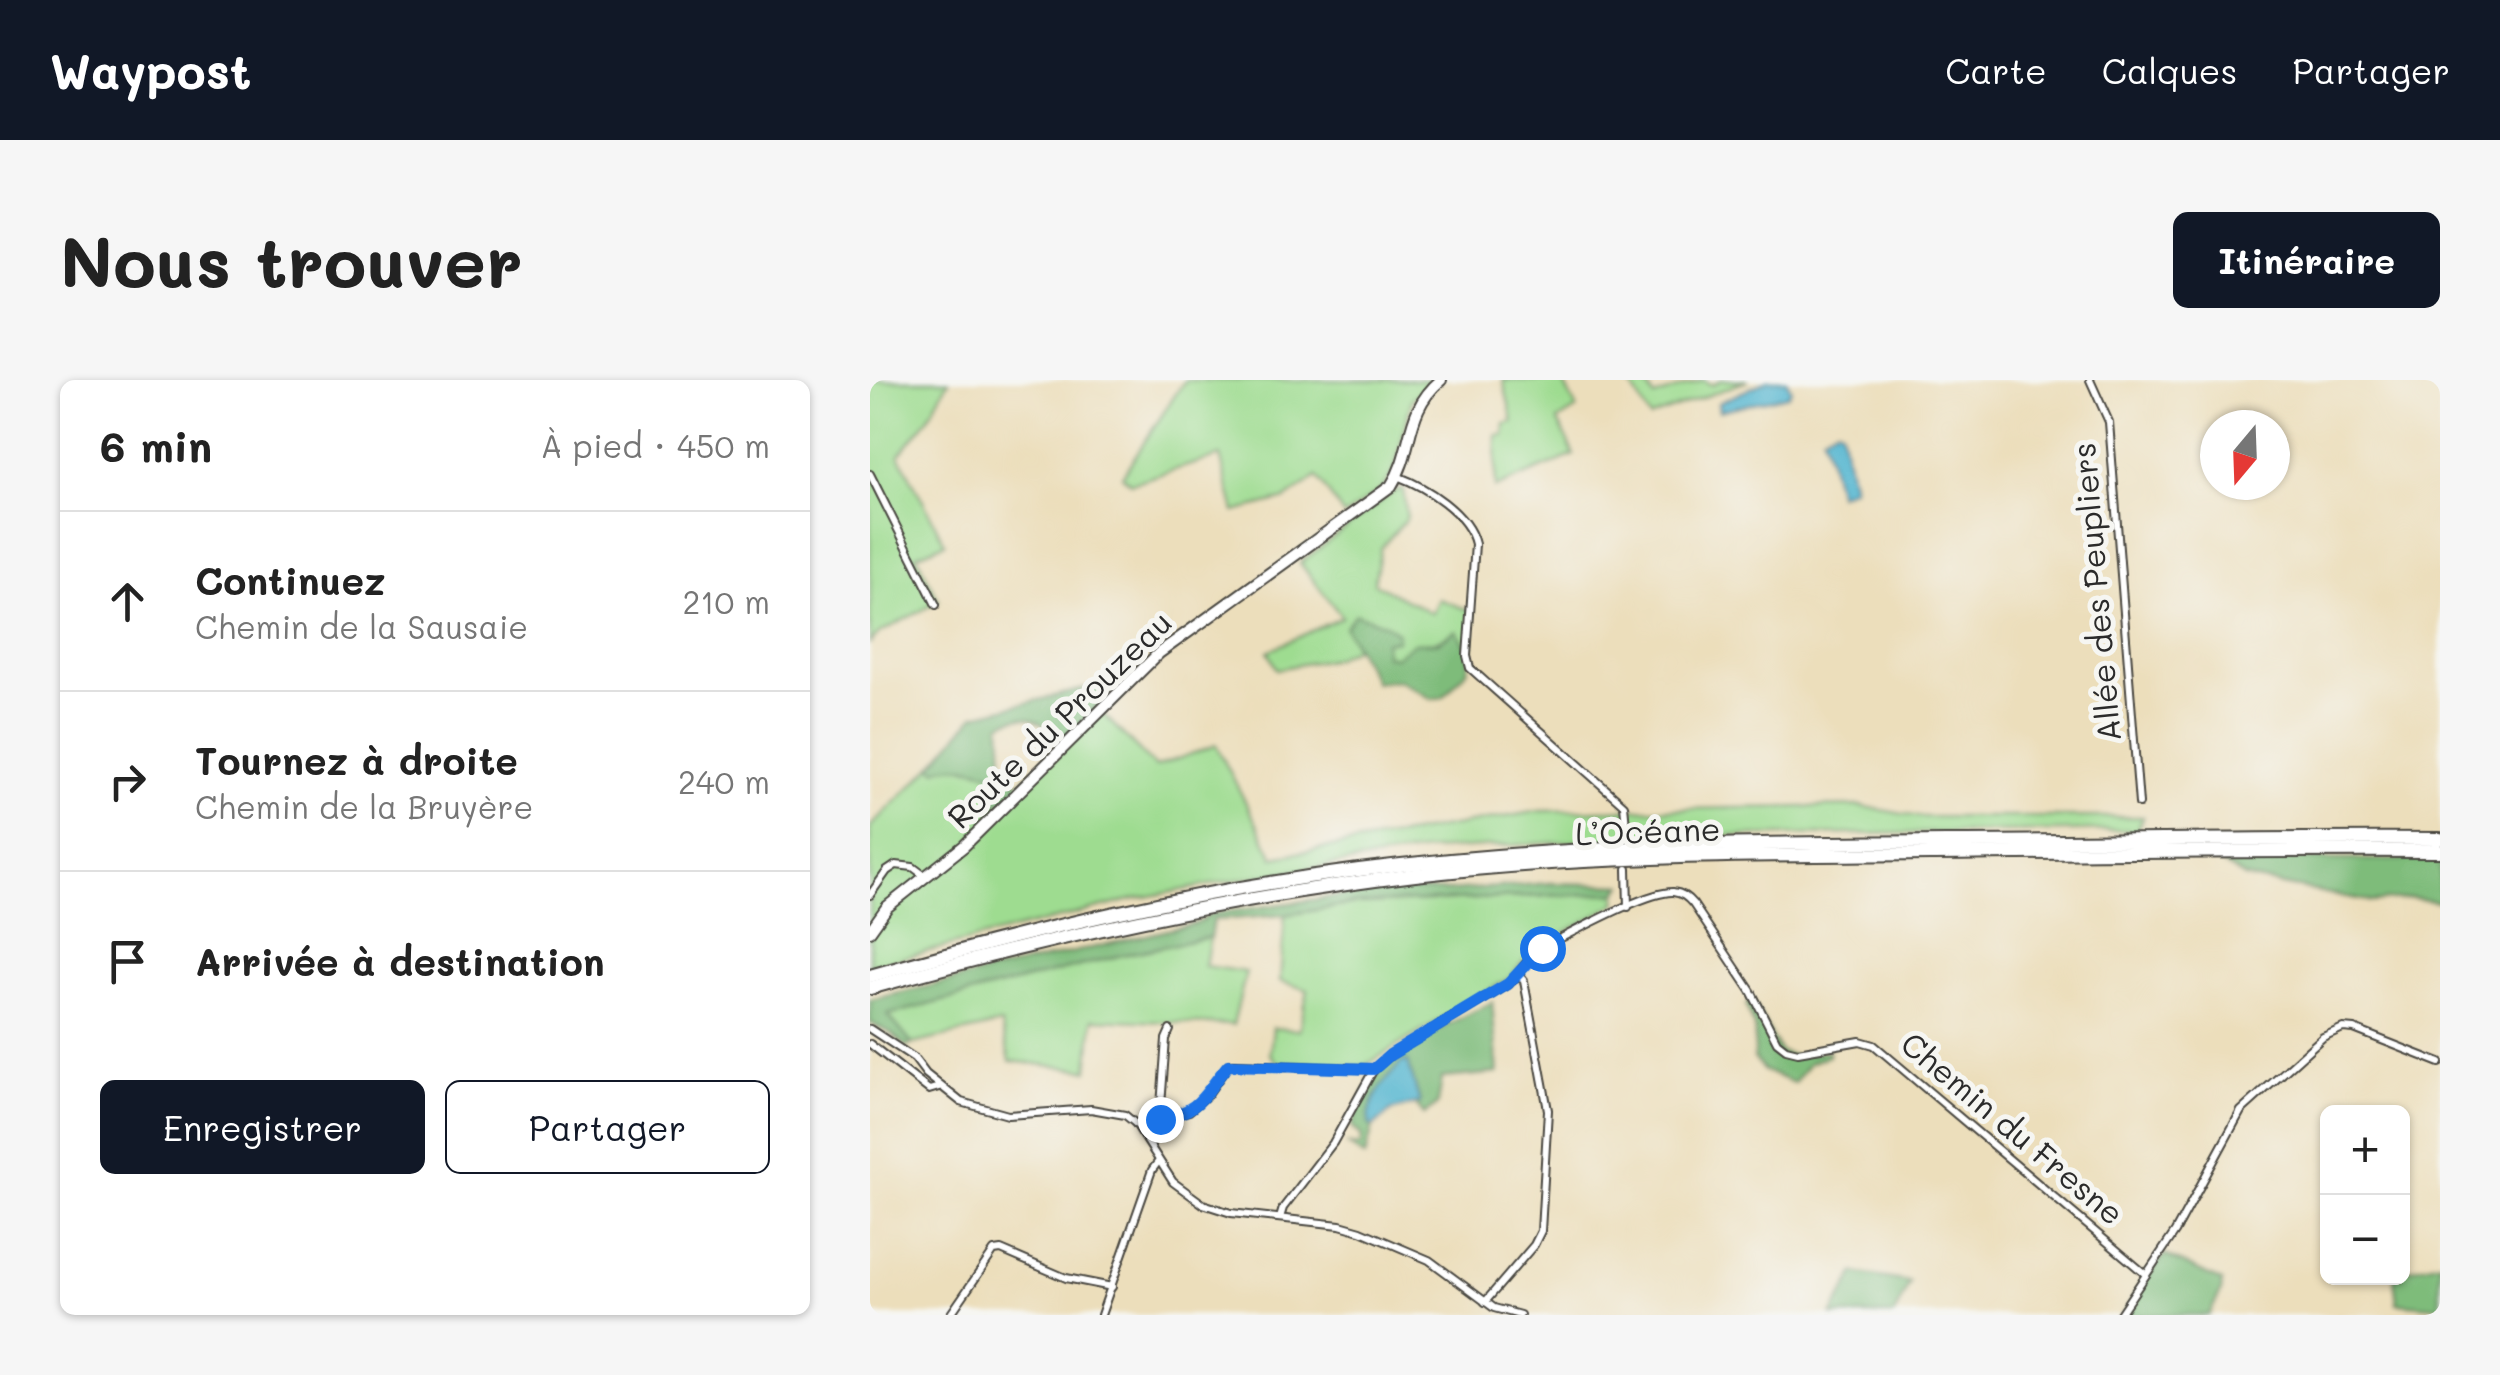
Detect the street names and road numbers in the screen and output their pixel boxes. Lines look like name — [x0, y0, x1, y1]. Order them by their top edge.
street label: Allée des Peupliers — [2061, 441, 2129, 743]
street label: Route du Prouzeau — [937, 601, 1180, 837]
street label: L’Océane — [1575, 806, 1721, 854]
street label: Chemin du Fresne — [1893, 1022, 2134, 1233]

